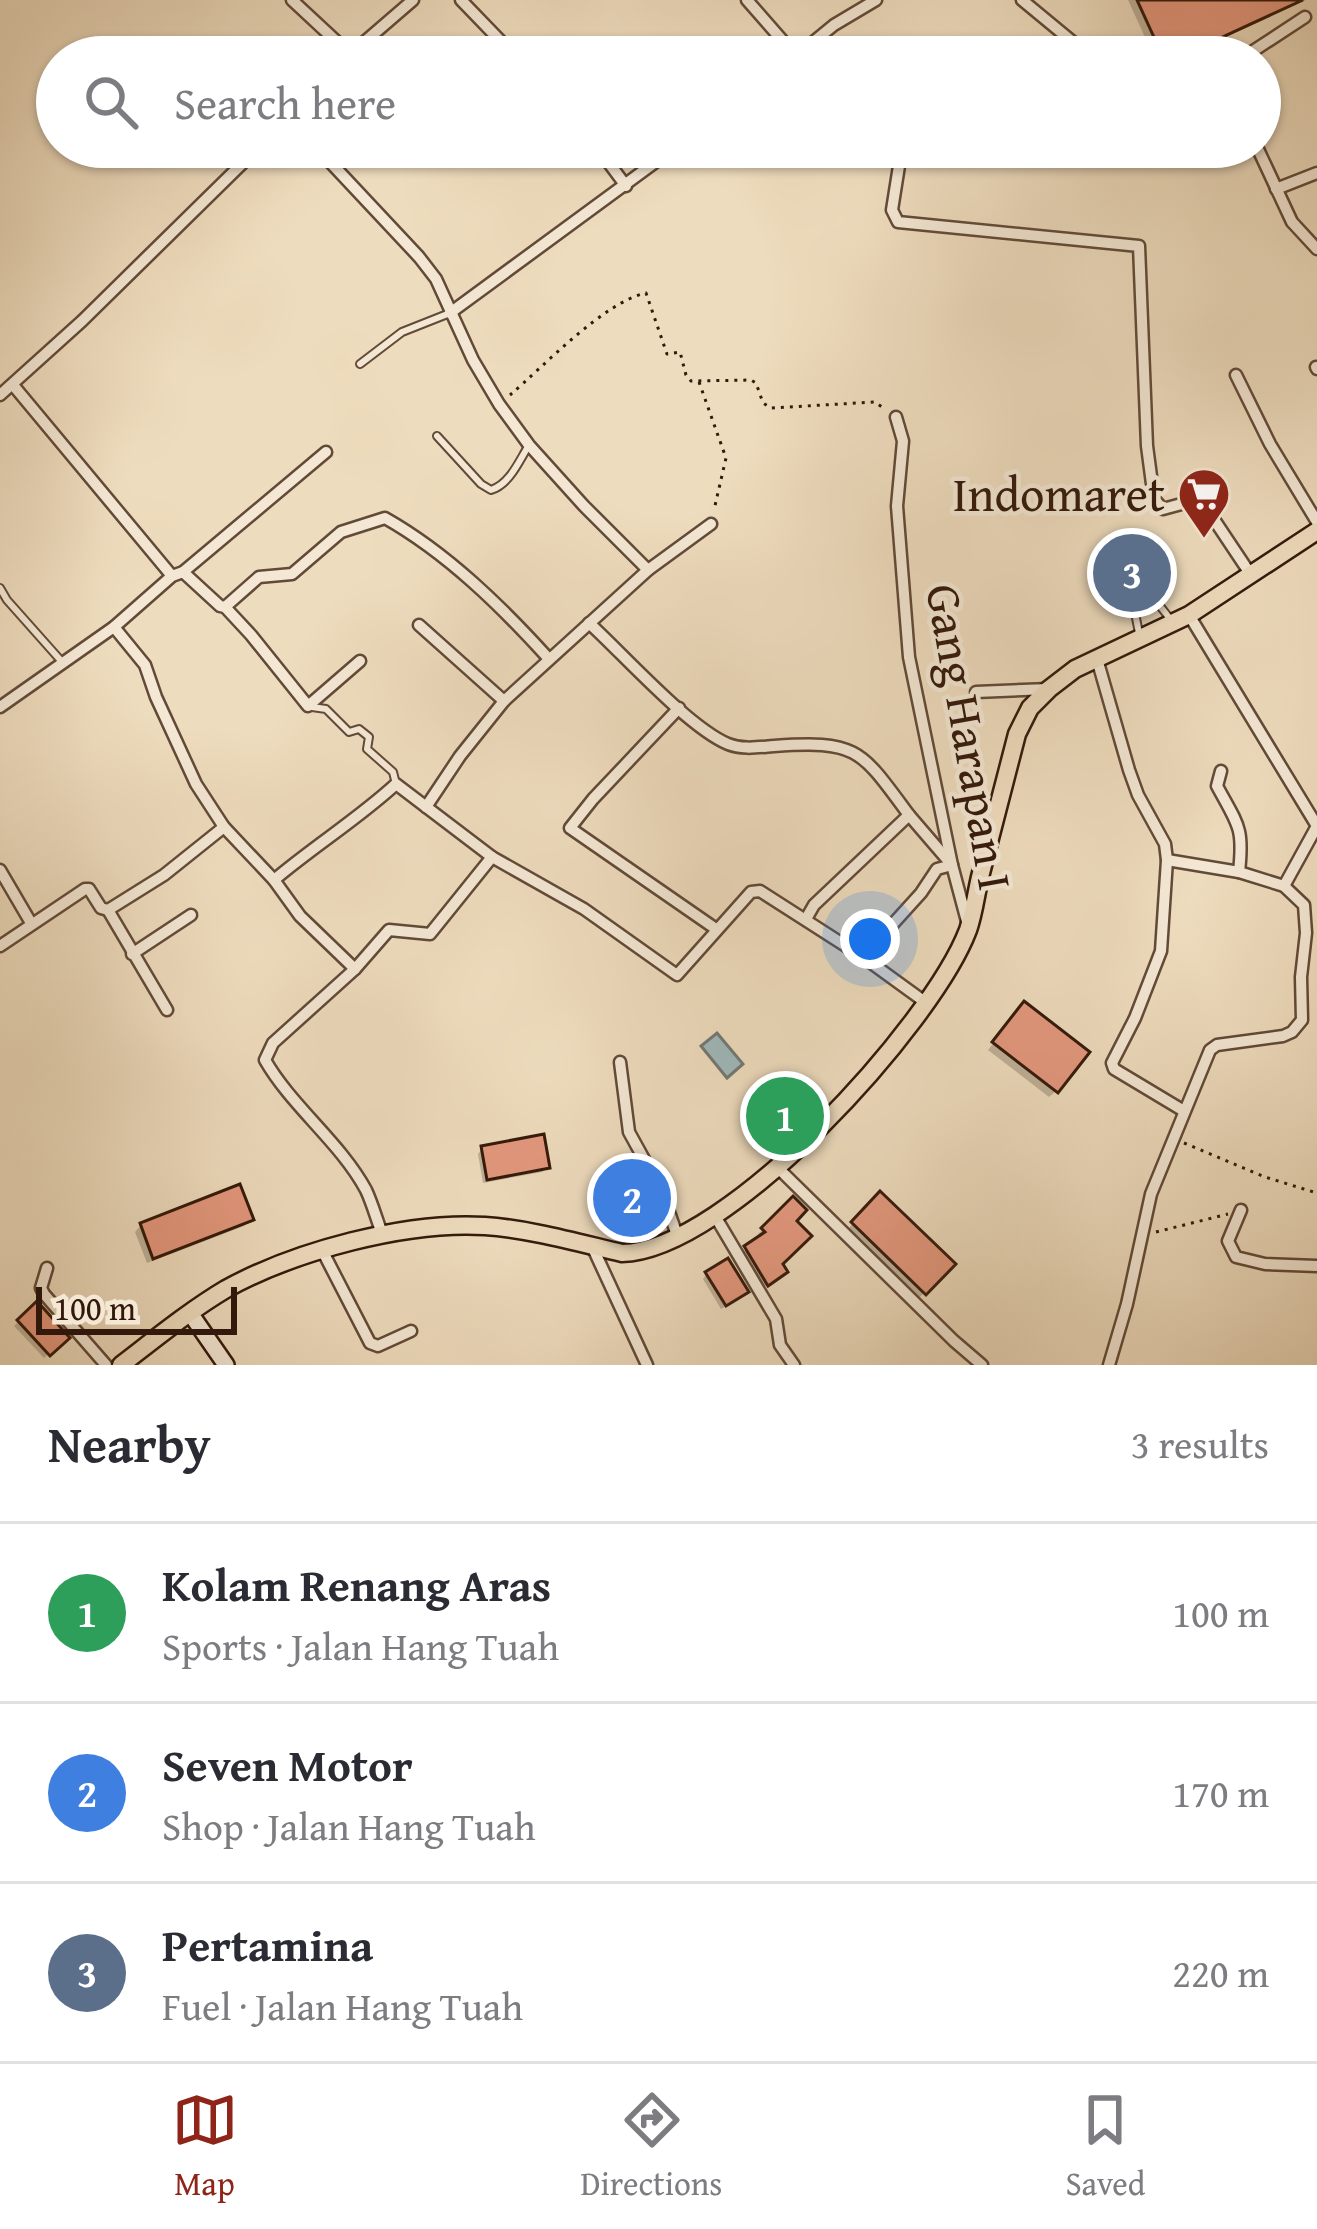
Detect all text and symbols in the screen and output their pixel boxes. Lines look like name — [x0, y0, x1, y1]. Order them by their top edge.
search box — [36, 36, 1281, 168]
icon: search — [78, 69, 144, 135]
text: Search here — [174, 70, 396, 135]
place label: Indomaret — [953, 458, 1165, 529]
supermarket icon: Indomaret — [1176, 466, 1232, 540]
pin: 3 — [1093, 528, 1171, 618]
street label: Gang Harapan I — [909, 578, 1032, 896]
your location — [840, 909, 900, 969]
pin: 1 — [746, 1071, 824, 1161]
pin: 2 — [593, 1153, 671, 1243]
scale bar — [36, 1281, 237, 1334]
text: 100 m — [54, 1284, 136, 1332]
text: Nearby — [48, 1406, 211, 1481]
text: 3 results — [1131, 1415, 1269, 1472]
text: Kolam Renang Aras — [162, 1552, 551, 1617]
text: 1 — [77, 1584, 97, 1641]
text: 100 m — [1172, 1584, 1269, 1641]
text: Sports · Jalan Hang Tuah — [162, 1617, 559, 1674]
text: Seven Motor — [162, 1732, 413, 1797]
text: 2 — [77, 1764, 97, 1821]
text: 170 m — [1172, 1764, 1269, 1821]
text: Shop · Jalan Hang Tuah — [162, 1797, 536, 1854]
text: Pertamina — [162, 1912, 373, 1977]
text: 3 — [77, 1944, 97, 2001]
text: 220 m — [1172, 1944, 1269, 2001]
text: Fuel · Jalan Hang Tuah — [162, 1977, 523, 2034]
tab: Map — [172, 2087, 238, 2207]
tab: Directions — [581, 2087, 722, 2207]
tab: Saved — [1066, 2087, 1145, 2207]

